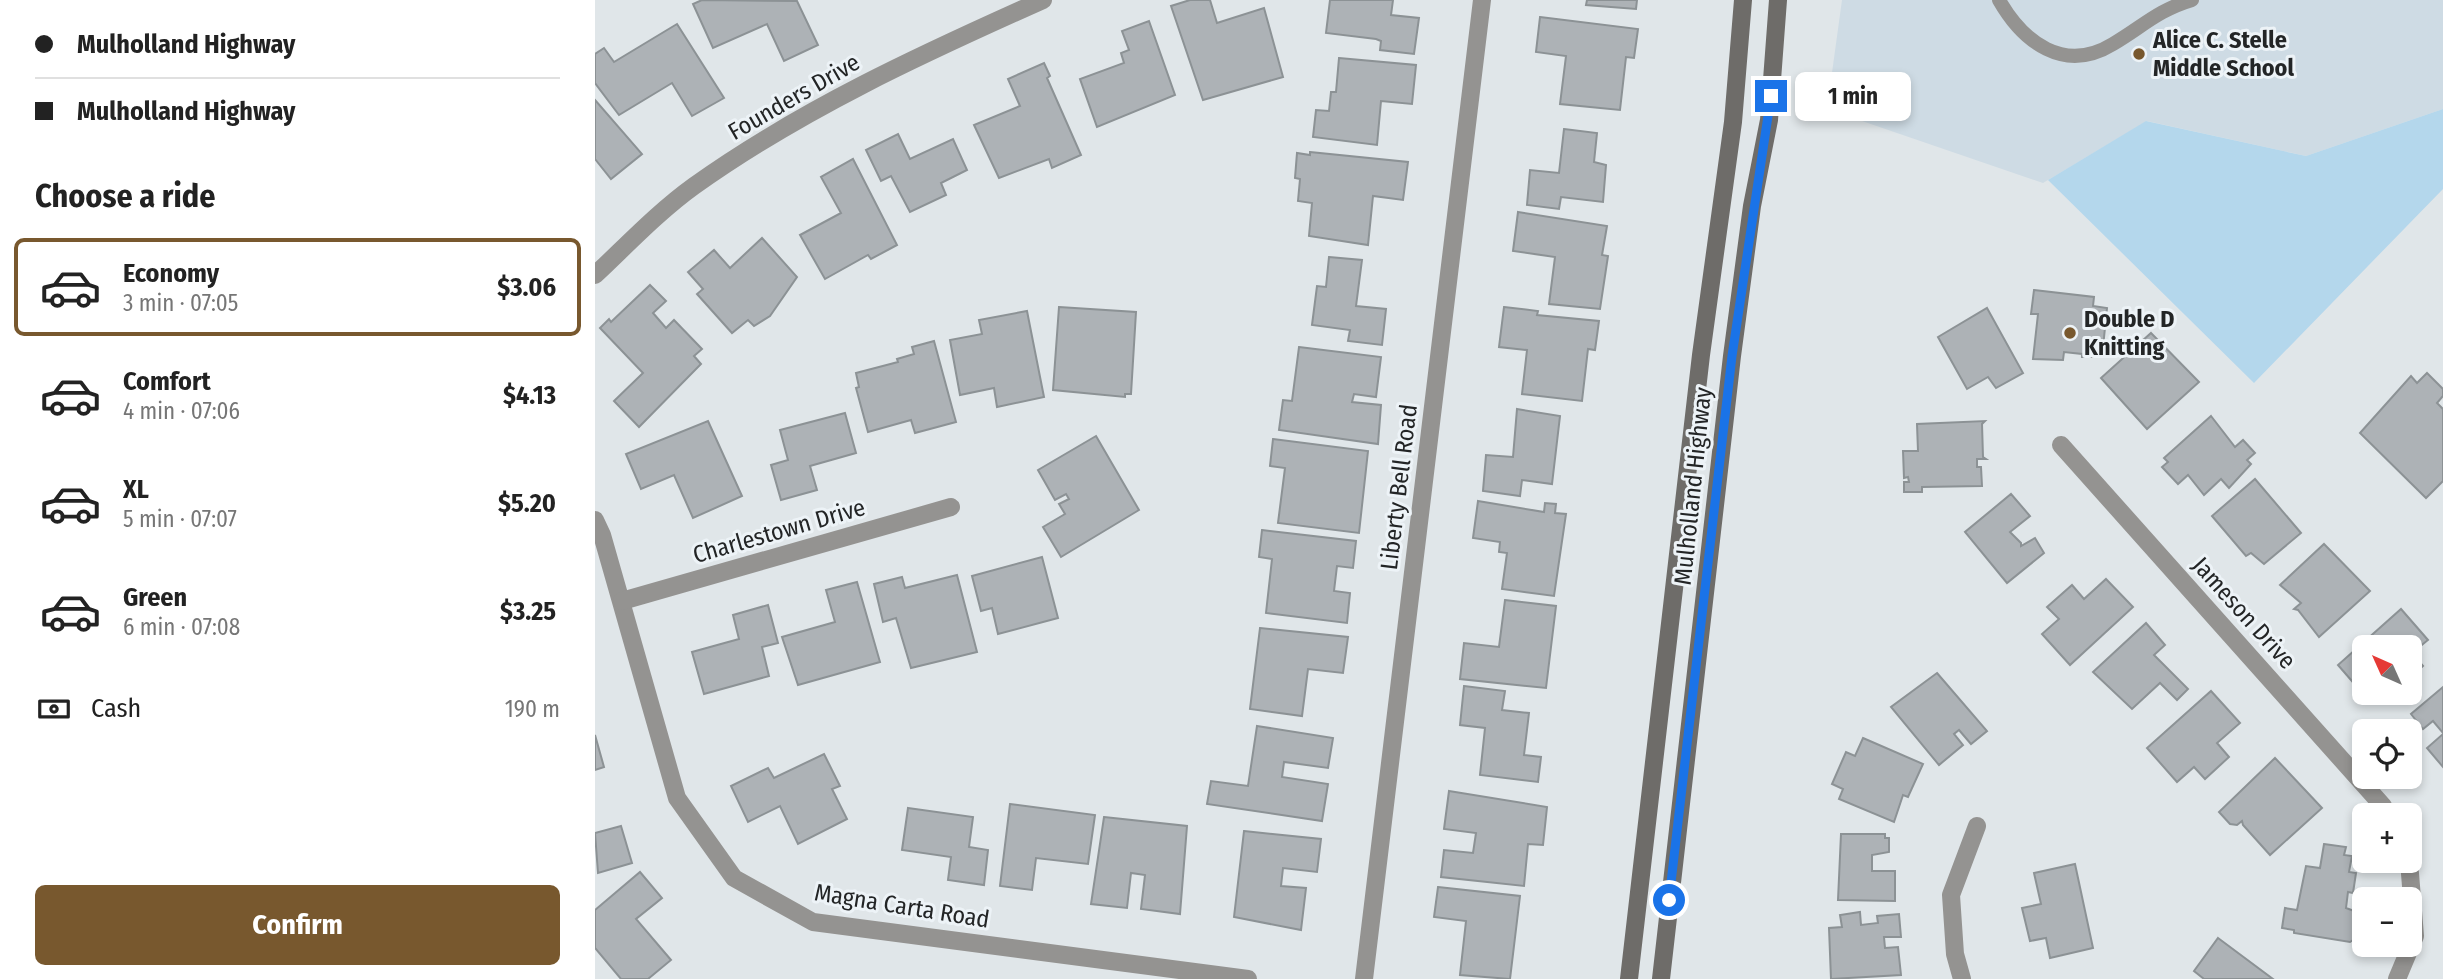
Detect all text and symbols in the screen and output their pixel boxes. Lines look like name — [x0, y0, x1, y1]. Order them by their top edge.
place label: Alice C. Stelle Middle School — [2152, 26, 2294, 82]
text: Mulholland Highway — [77, 29, 295, 60]
marker: Alice C. Stelle Middle School — [2131, 46, 2147, 62]
street label: Founders Drive — [723, 48, 865, 146]
callout: 1 min — [1795, 72, 1911, 120]
route end — [1755, 80, 1787, 112]
text: 1 min — [1828, 82, 1878, 110]
text: Mulholland Highway — [77, 96, 295, 127]
text: Choose a ride — [35, 177, 216, 215]
icon: car — [39, 256, 102, 319]
text: Economy — [123, 258, 219, 289]
text: $3.06 — [497, 272, 556, 303]
text: 3 min · 07:05 — [123, 289, 238, 317]
place label: Double D Knitting — [2084, 305, 2174, 361]
marker: Double D Knitting — [2062, 325, 2078, 341]
icon: car — [39, 364, 102, 427]
text: Comfort — [123, 366, 211, 397]
text: $4.13 — [503, 380, 556, 411]
street label: Mulholland Highway — [1669, 385, 1717, 586]
text: 4 min · 07:06 — [123, 397, 240, 425]
street label: Liberty Bell Road — [1375, 402, 1423, 572]
icon: car — [39, 472, 102, 535]
text: XL — [123, 474, 149, 505]
text: $5.20 — [498, 488, 556, 519]
street label: Charlestown Drive — [690, 493, 868, 569]
text: 5 min · 07:07 — [123, 505, 237, 533]
street label: Jameson Drive — [2187, 551, 2301, 675]
icon: car — [39, 580, 102, 643]
text: Green — [123, 582, 187, 613]
text: $3.25 — [500, 596, 556, 627]
text: 6 min · 07:08 — [123, 613, 240, 641]
north arrow — [2352, 635, 2422, 705]
map controls — [2352, 635, 2422, 957]
icon: cash — [35, 690, 73, 728]
text: Cash — [91, 693, 141, 724]
text: 190 m — [505, 695, 560, 723]
button: locate — [2352, 719, 2422, 789]
button: + — [2352, 803, 2422, 873]
street label: Magna Carta Road — [812, 878, 992, 934]
route start — [1653, 884, 1685, 916]
button: Confirm — [35, 885, 560, 965]
button: − — [2352, 887, 2422, 957]

